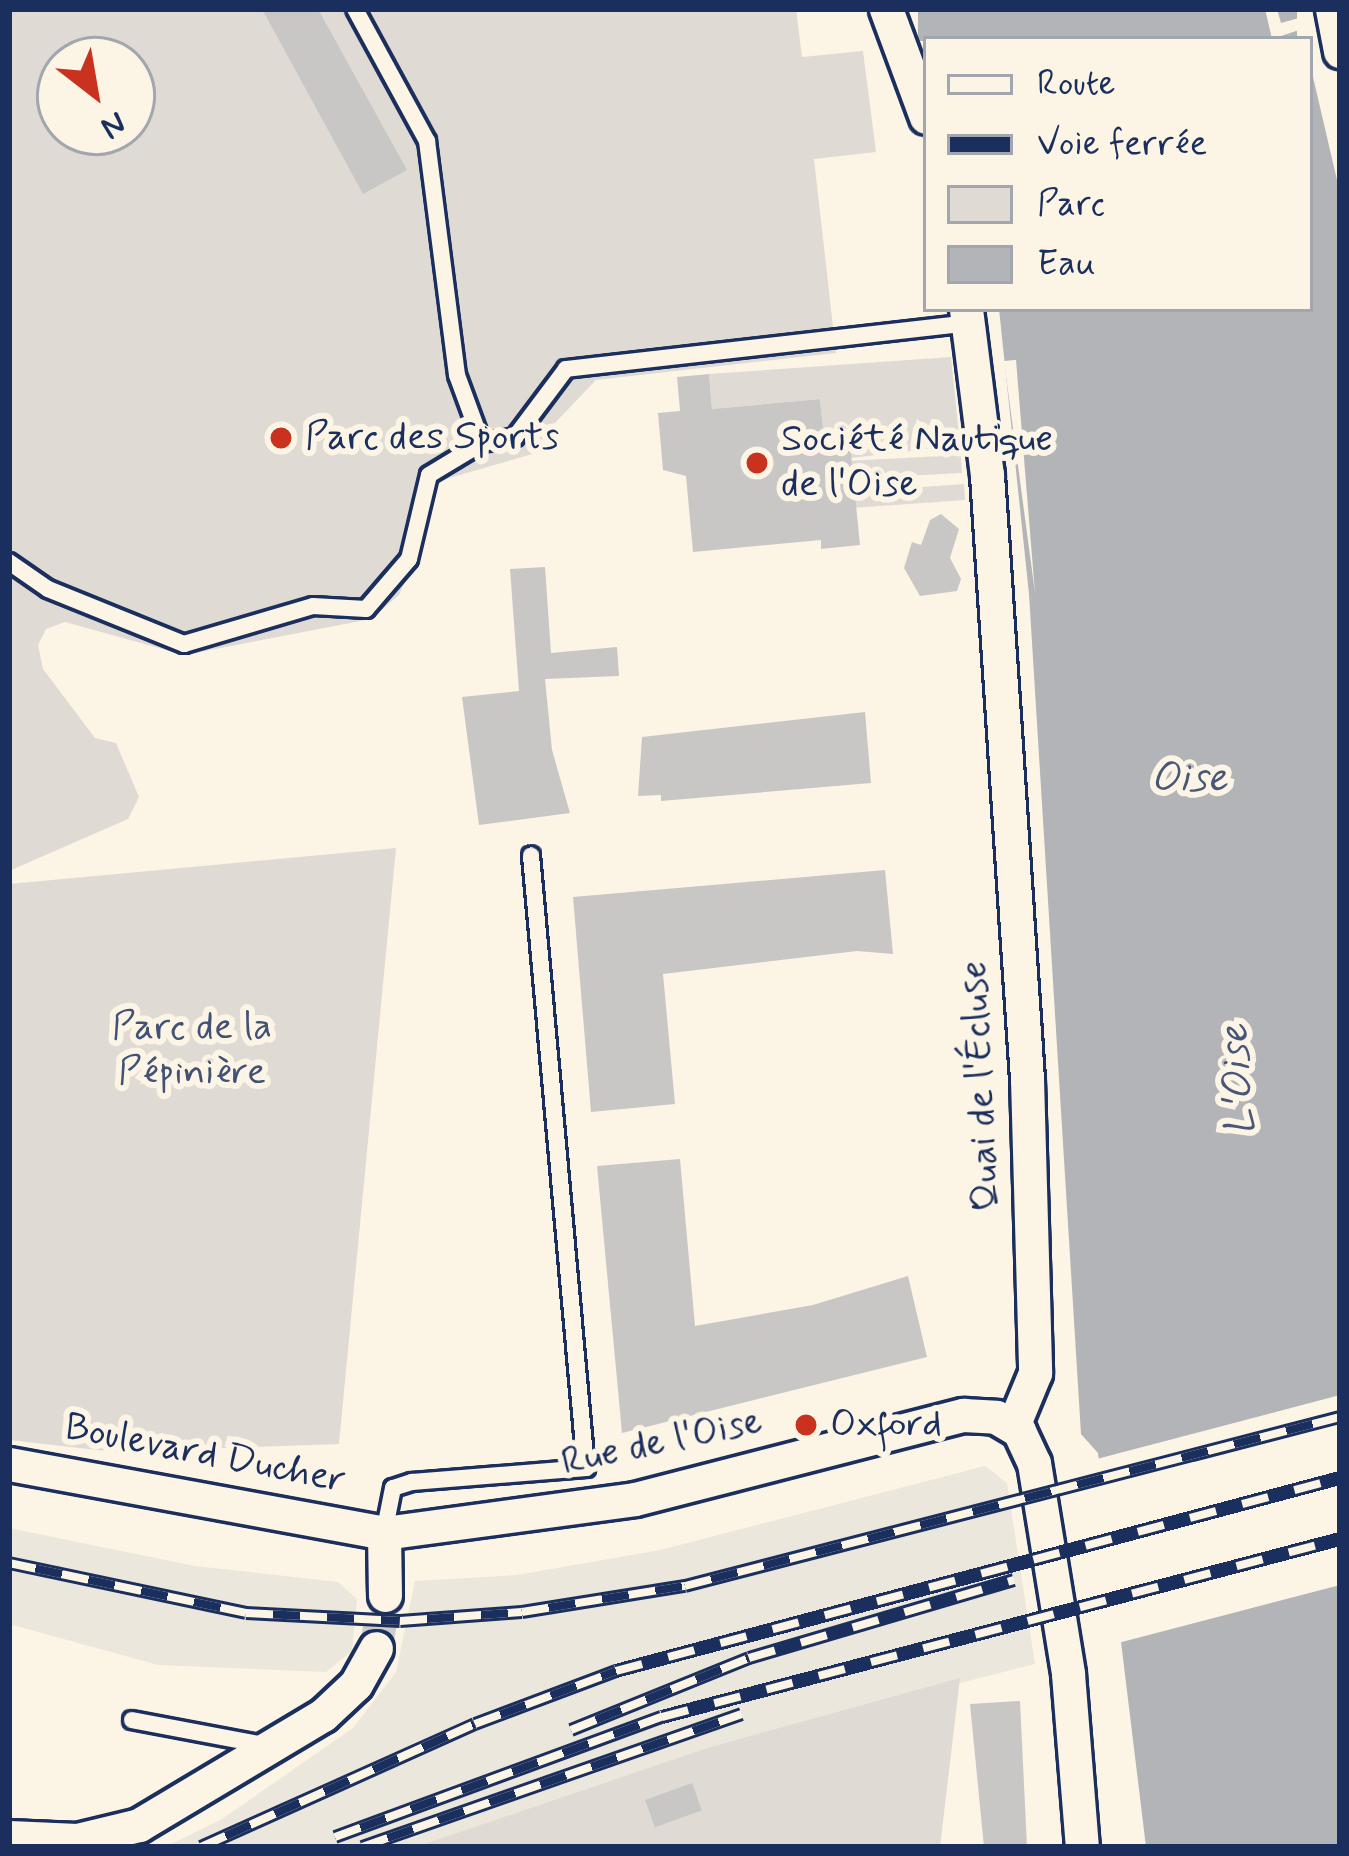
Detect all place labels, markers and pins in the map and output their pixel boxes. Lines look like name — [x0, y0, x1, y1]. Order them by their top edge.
place label: Parc des Sports — [305, 415, 567, 461]
place label: Société Nautique de l'Oise — [781, 418, 1053, 509]
marker: Parc des Sports — [268, 425, 294, 451]
marker: Société Nautique de l'Oise — [744, 450, 770, 476]
place label: Oxford — [830, 1402, 942, 1448]
marker: Oxford — [793, 1412, 819, 1438]

